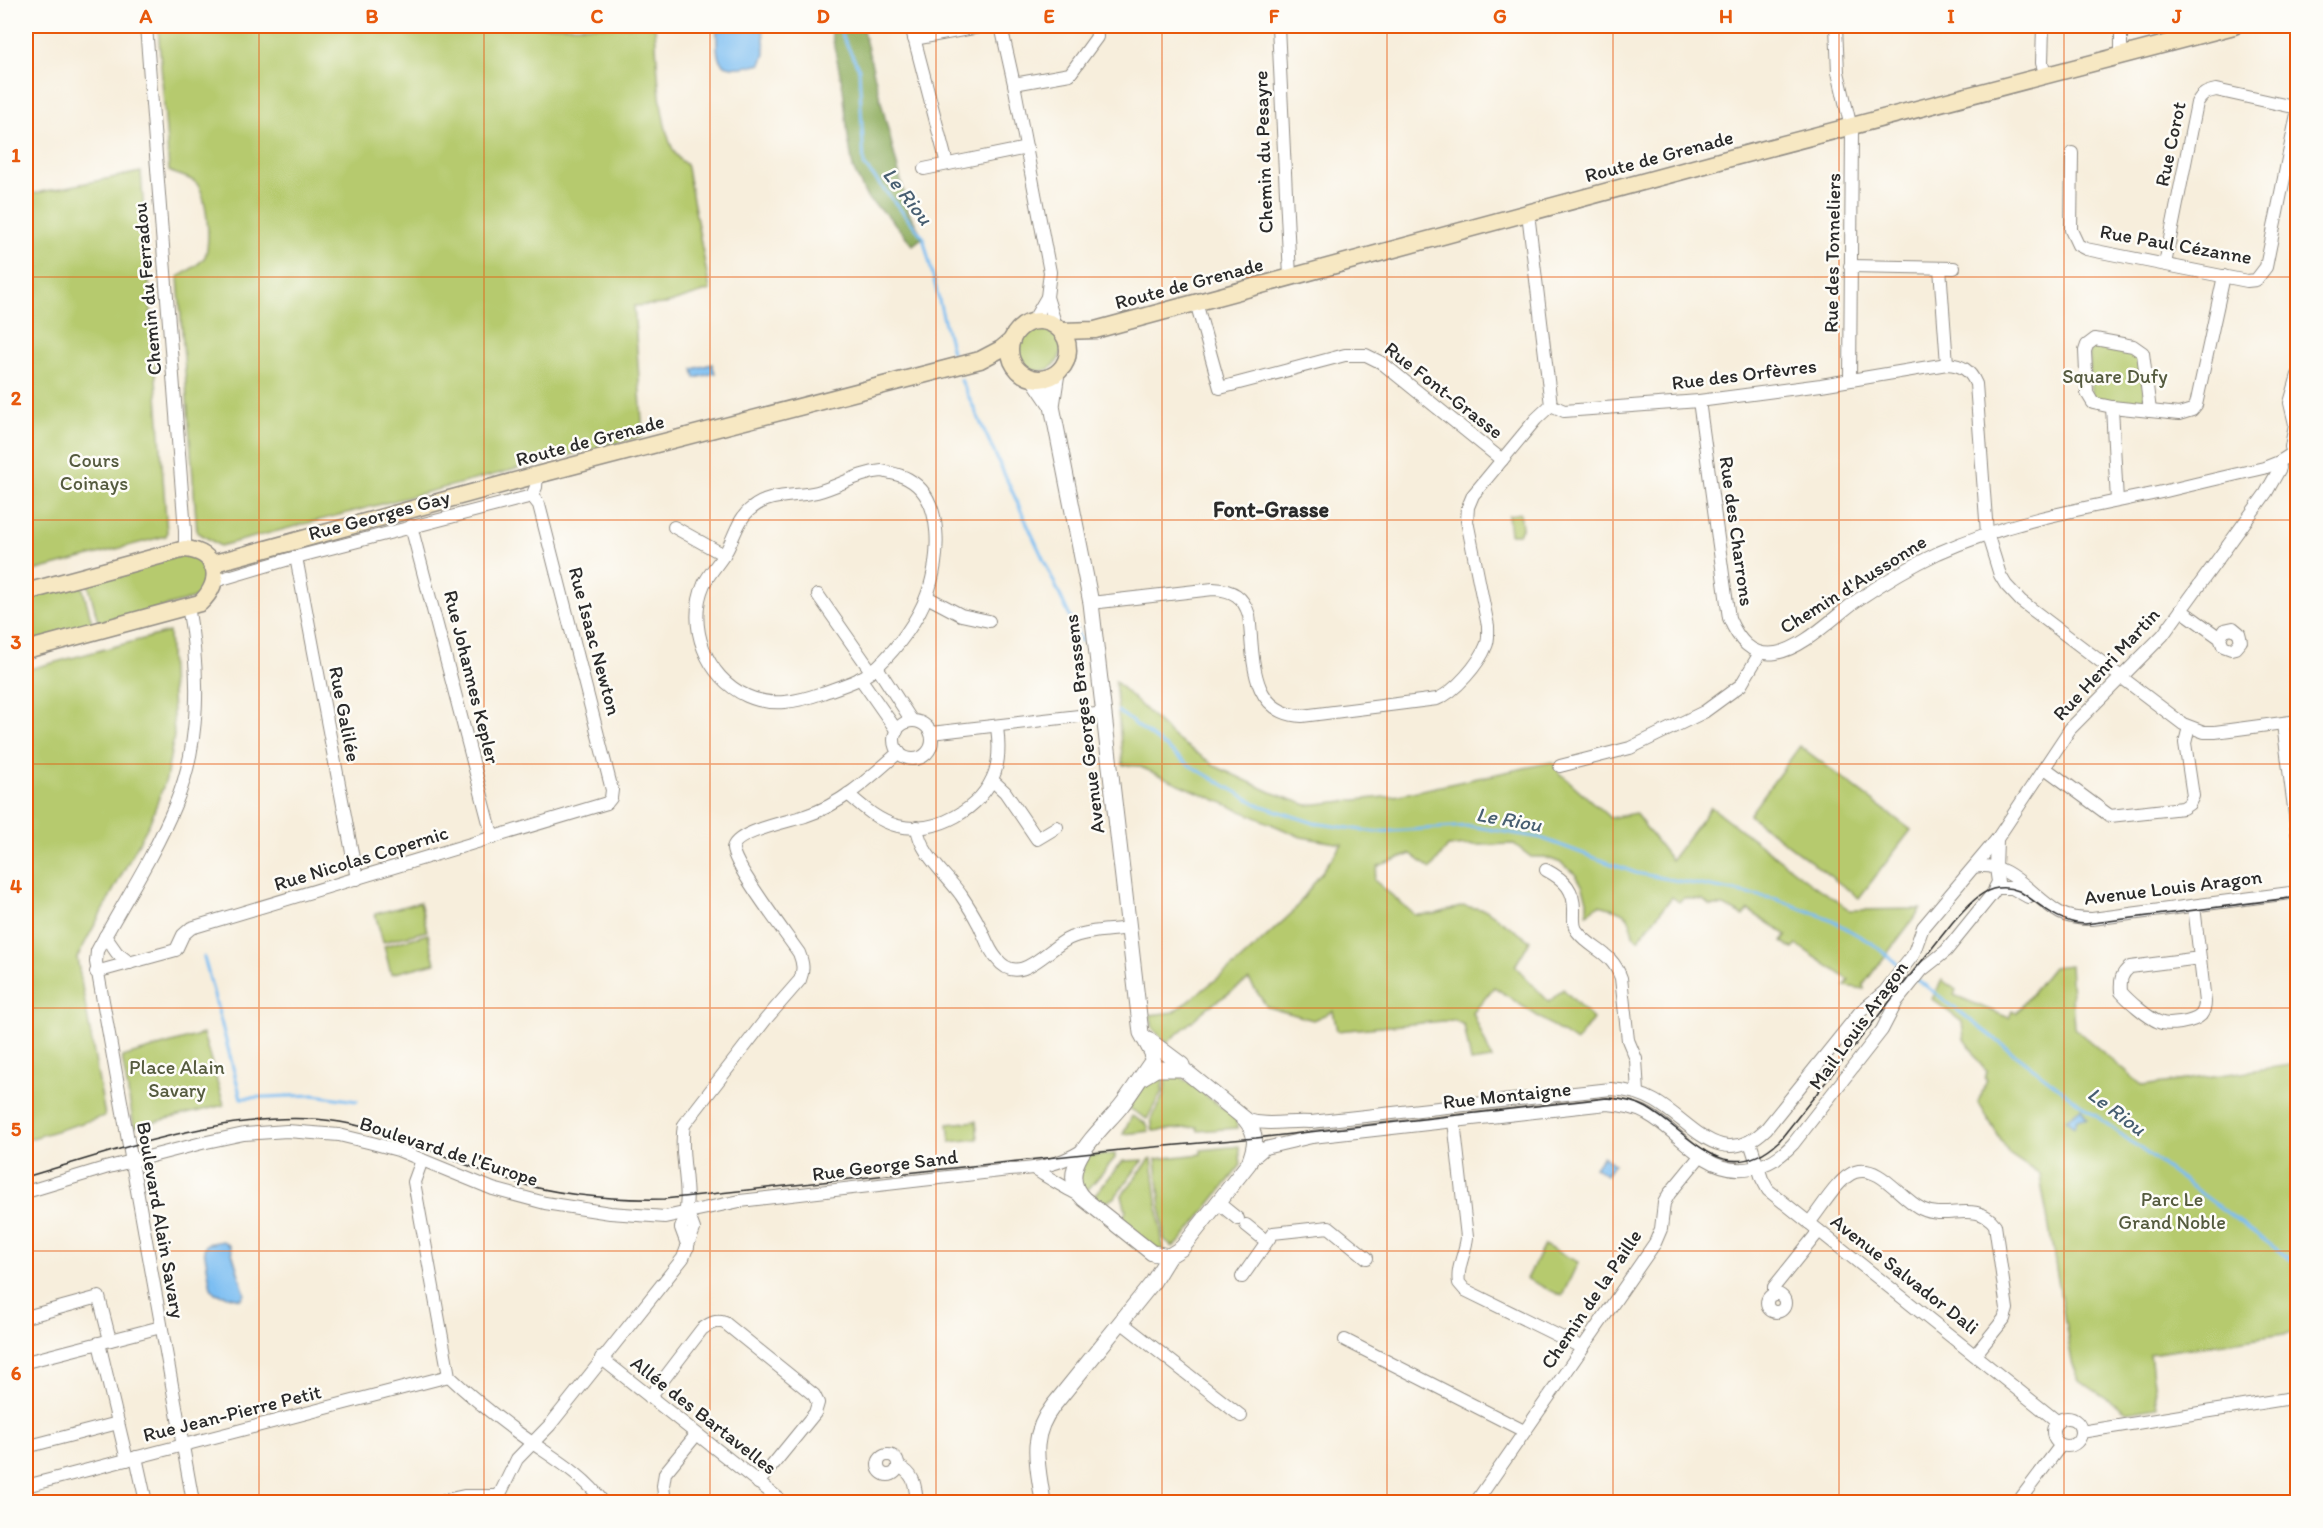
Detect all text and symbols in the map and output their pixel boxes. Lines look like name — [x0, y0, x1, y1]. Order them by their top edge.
text: A — [139, 4, 153, 28]
text: B — [366, 4, 379, 28]
text: C — [591, 4, 604, 28]
text: D — [816, 4, 830, 28]
text: E — [1043, 4, 1055, 28]
text: F — [1269, 4, 1280, 28]
text: G — [1493, 4, 1507, 28]
text: H — [1719, 4, 1733, 28]
text: I — [1947, 4, 1955, 28]
text: J — [2171, 4, 2182, 28]
street label: Chemin du Pesayre — [1248, 70, 1278, 234]
street label: Rue Corot — [2149, 99, 2191, 188]
street label: Route de Grenade — [1582, 125, 1736, 187]
text: 1 — [11, 143, 21, 167]
water label: Le Riou — [878, 162, 938, 230]
street label: Rue des Tonneliers — [1819, 173, 1845, 333]
street label: Chemin du Ferradou — [127, 201, 167, 377]
street label: Rue Paul Cézanne — [2098, 219, 2254, 269]
street label: Route de Grenade — [1112, 252, 1266, 314]
street label: Rue Font-Grasse — [1380, 336, 1508, 444]
street label: Rue des Orfèvres — [1670, 353, 1818, 395]
park label: Square Dufy — [2062, 364, 2168, 388]
text: 2 — [11, 386, 22, 410]
street label: Route de Grenade — [513, 409, 667, 471]
park label: Cours Coinays — [60, 448, 128, 495]
street label: Rue des Charrons — [1715, 455, 1759, 608]
street label: Rue Georges Gay — [306, 484, 453, 545]
district label: Font-Grasse — [1213, 496, 1330, 523]
street label: Chemin d'Aussonne — [1775, 529, 1931, 639]
street label: Rue Isaac Newton — [564, 564, 626, 718]
street label: Rue Johannes Kepler — [439, 588, 505, 766]
street label: Rue Henri Martin — [2048, 602, 2165, 725]
street label: Avenue Georges Brassens — [1059, 613, 1109, 835]
text: 3 — [11, 630, 22, 654]
street label: Rue Galilée — [324, 664, 366, 764]
water label: Le Riou — [1474, 801, 1544, 837]
street label: Rue Nicolas Copernic — [271, 820, 451, 896]
street label: Avenue Louis Aragon — [2083, 864, 2263, 910]
text: 4 — [10, 874, 22, 898]
street label: Mail Louis Aragon — [1803, 956, 1913, 1094]
park label: Place Alain Savary — [129, 1055, 225, 1102]
street label: Rue Montaigne — [1442, 1076, 1572, 1114]
water label: Le Riou — [2083, 1081, 2151, 1141]
street label: Boulevard de l'Europe — [357, 1111, 541, 1191]
text: 5 — [11, 1117, 22, 1141]
street label: Boulevard Alain Savary — [132, 1120, 190, 1321]
street label: Rue George Sand — [811, 1144, 959, 1186]
park label: Parc Le Grand Noble — [2118, 1187, 2226, 1234]
street label: Avenue Salvador Dali — [1826, 1209, 1984, 1339]
street label: Chemin de la Paille — [1535, 1225, 1647, 1373]
street label: Allée des Bartavelles — [626, 1351, 782, 1480]
text: 6 — [11, 1361, 22, 1385]
street label: Rue Jean-Pierre Petit — [140, 1379, 324, 1447]

